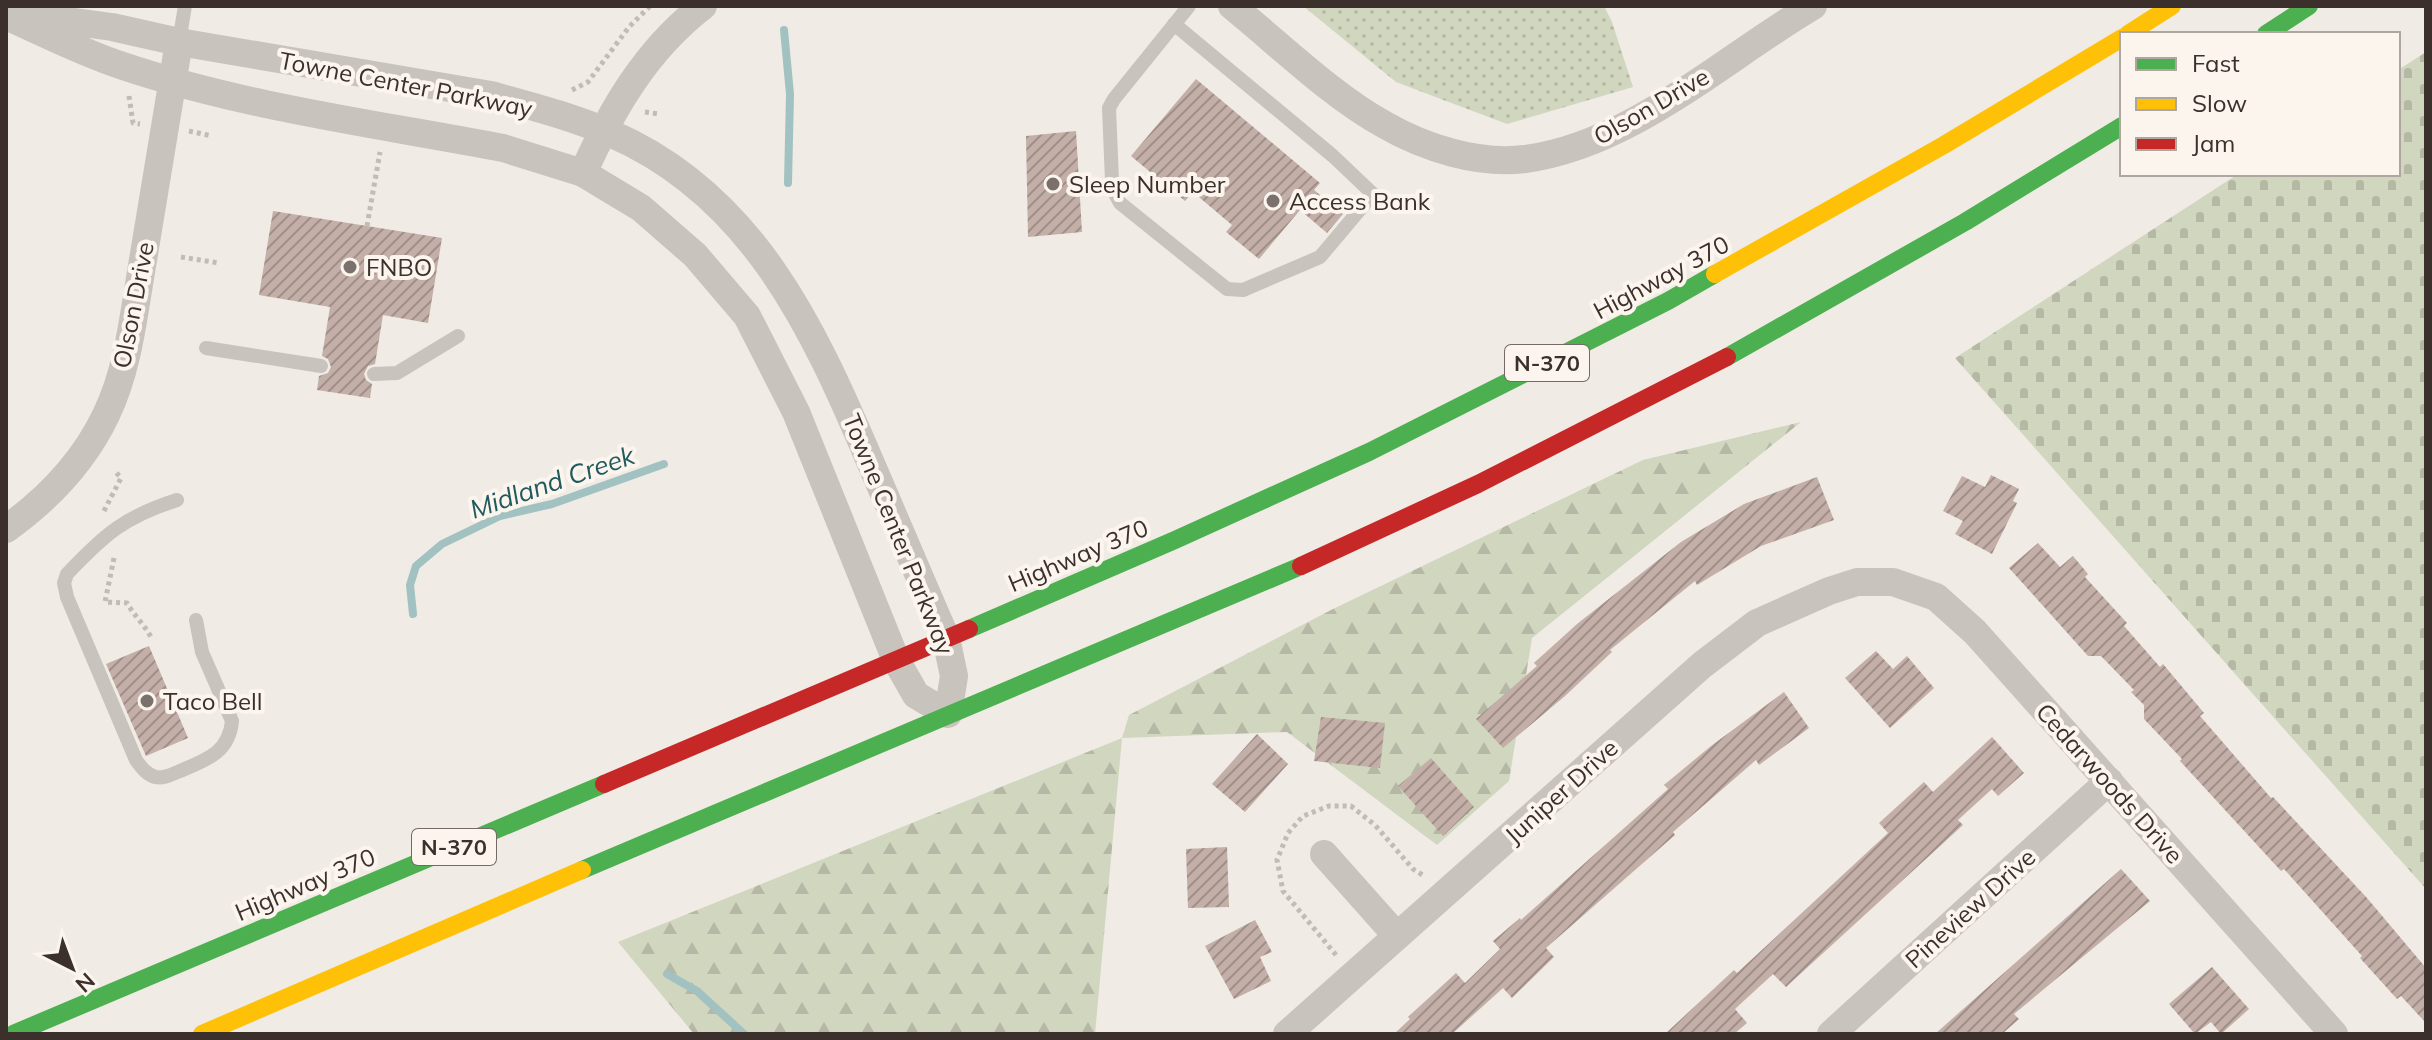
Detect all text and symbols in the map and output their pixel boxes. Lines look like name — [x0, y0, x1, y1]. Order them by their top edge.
legend — [2120, 32, 2400, 176]
street label: Towne Center Parkway — [277, 45, 535, 123]
text: Fast — [2192, 48, 2240, 78]
street label: Olson Drive — [1588, 61, 1714, 151]
text: Slow — [2192, 88, 2247, 118]
text: Jam — [2192, 128, 2235, 158]
place label: Sleep Number — [1069, 169, 1226, 199]
marker: Sleep Number — [1044, 175, 1062, 193]
place label: Access Bank — [1289, 186, 1431, 216]
marker: Access Bank — [1264, 192, 1282, 210]
street label: Highway 370 — [1588, 229, 1734, 325]
street label: Olson Drive — [106, 239, 160, 371]
place label: FNBO — [366, 252, 432, 282]
marker: FNBO — [341, 258, 359, 276]
road number: N-370 — [1505, 345, 1589, 381]
street label: Towne Center Parkway — [837, 409, 961, 659]
water label: Midland Creek — [465, 438, 639, 526]
street label: Highway 370 — [1003, 512, 1153, 598]
place label: Taco Bell — [163, 686, 262, 716]
marker: Taco Bell — [138, 692, 156, 710]
street label: Cedarwoods Drive — [2030, 697, 2190, 869]
street label: Juniper Drive — [1498, 732, 1624, 850]
road number: N-370 — [412, 829, 496, 865]
street label: Highway 370 — [230, 841, 380, 927]
street label: Pineview Drive — [1899, 842, 2041, 974]
north arrow — [32, 928, 112, 1008]
text: N — [70, 967, 101, 999]

